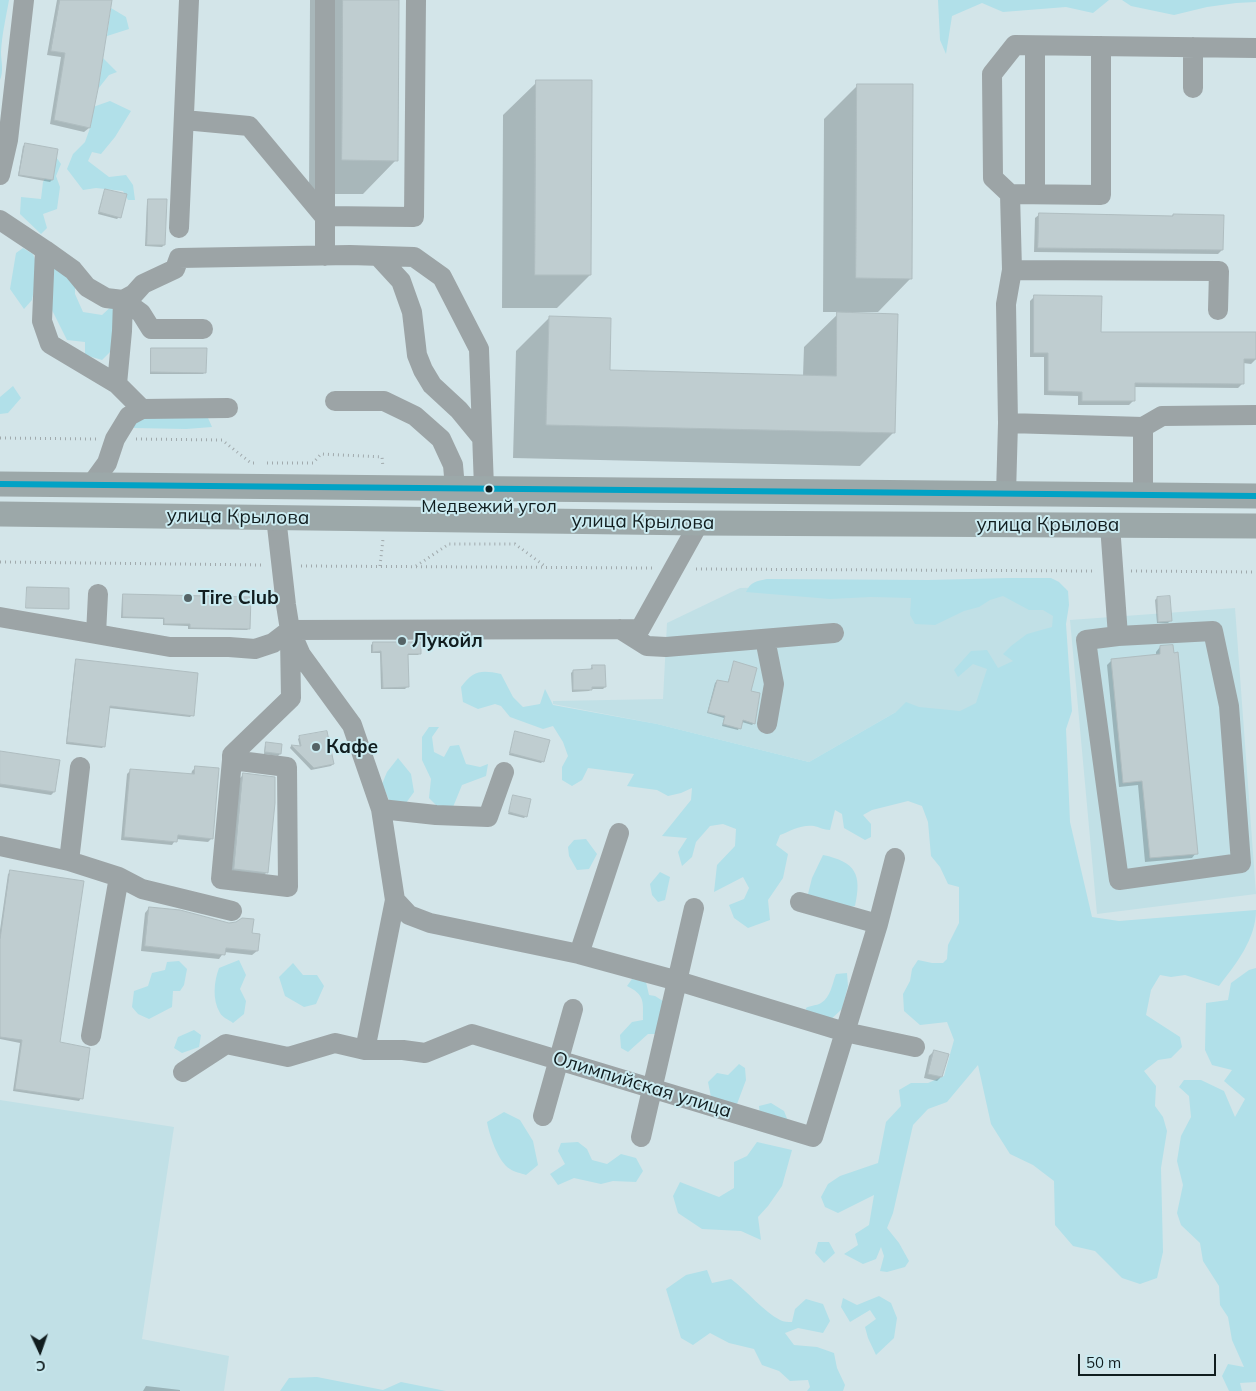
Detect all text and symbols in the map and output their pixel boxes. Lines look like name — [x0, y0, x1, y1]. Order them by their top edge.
marker: Медвежий угол — [484, 484, 494, 494]
place label: Медвежий угол — [421, 496, 557, 518]
street label: улица Крылова — [166, 504, 310, 530]
street label: улица Крылова — [571, 509, 715, 535]
street label: улица Крылова — [977, 514, 1119, 536]
place label: Tire Club — [198, 587, 279, 609]
marker: Tire Club — [182, 592, 194, 604]
place label: Лукойл — [412, 630, 483, 652]
marker: Лукойл — [396, 635, 408, 647]
place label: Кафе — [326, 736, 378, 758]
marker: Кафе — [310, 741, 322, 753]
street label: Олимпийская улица — [550, 1047, 734, 1123]
north arrow — [15, 1326, 65, 1376]
scale bar — [1081, 1344, 1218, 1376]
text: 50 m — [1086, 1353, 1121, 1372]
text: С — [36, 1357, 46, 1375]

